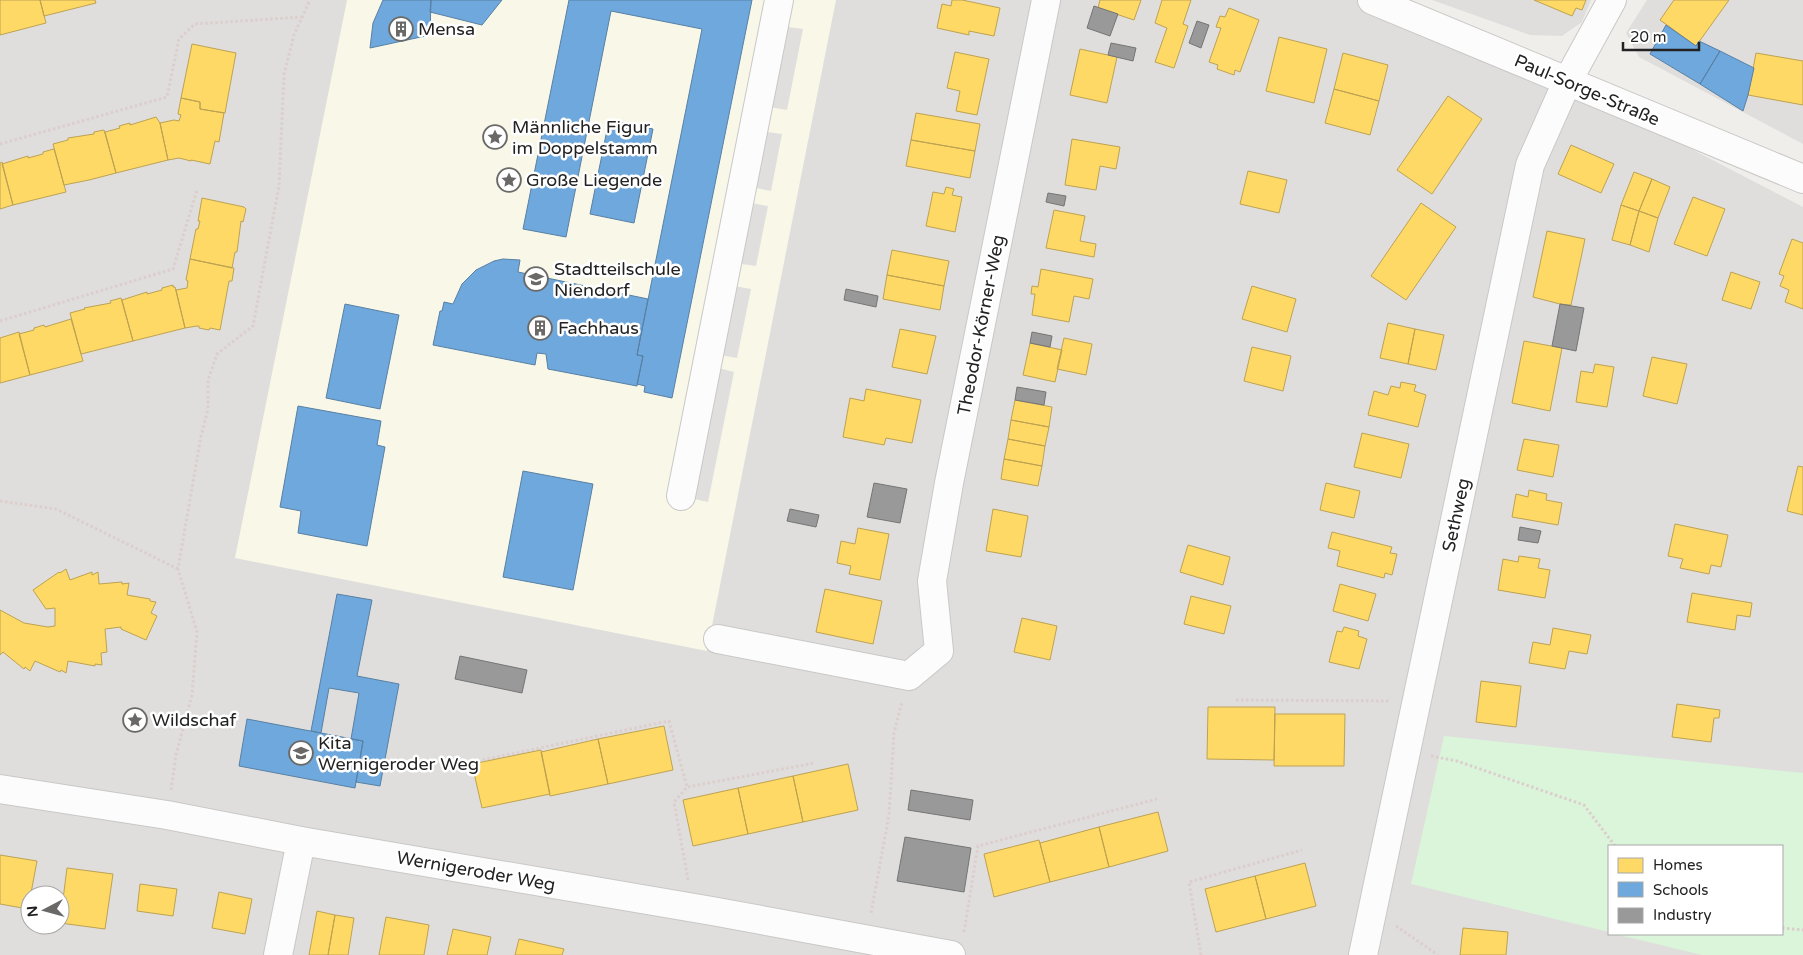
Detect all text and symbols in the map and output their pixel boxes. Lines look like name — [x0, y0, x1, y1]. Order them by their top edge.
building icon: Mensa — [388, 16, 414, 42]
place label: Mensa — [418, 18, 475, 40]
scale bar — [1623, 20, 1699, 52]
text: 20 m — [1630, 28, 1667, 46]
street label: Paul-Sorge-Straße — [1511, 49, 1663, 131]
place label: Männliche Figur im Doppelstamm — [512, 116, 658, 159]
place icon: Männliche Figur im Doppelstamm — [482, 124, 508, 150]
place icon: Große Liegende — [496, 167, 522, 193]
place label: Große Liegende — [526, 169, 662, 191]
street label: Theodor-Körner-Weg — [953, 233, 1009, 417]
place label: Stadtteilschule Niendorf — [554, 258, 681, 301]
school or university icon: Stadtteilschule Niendorf — [523, 266, 549, 292]
building icon: Fachhaus — [527, 315, 553, 341]
place label: Fachhaus — [558, 317, 639, 339]
street label: Sethweg — [1437, 476, 1475, 554]
place icon: Wildschaf — [122, 707, 148, 733]
place label: Wildschaf — [152, 709, 236, 731]
place label: Kita Wernigeroder Weg — [318, 732, 479, 775]
school or university icon: Kita Wernigeroder Weg — [288, 740, 314, 766]
legend — [1608, 845, 1783, 935]
street label: Wernigeroder Weg — [395, 846, 557, 896]
text: Homes — [1653, 856, 1703, 874]
text: Schools — [1653, 881, 1709, 899]
north arrow — [20, 885, 70, 935]
text: N — [24, 905, 42, 918]
text: Industry — [1653, 906, 1712, 924]

